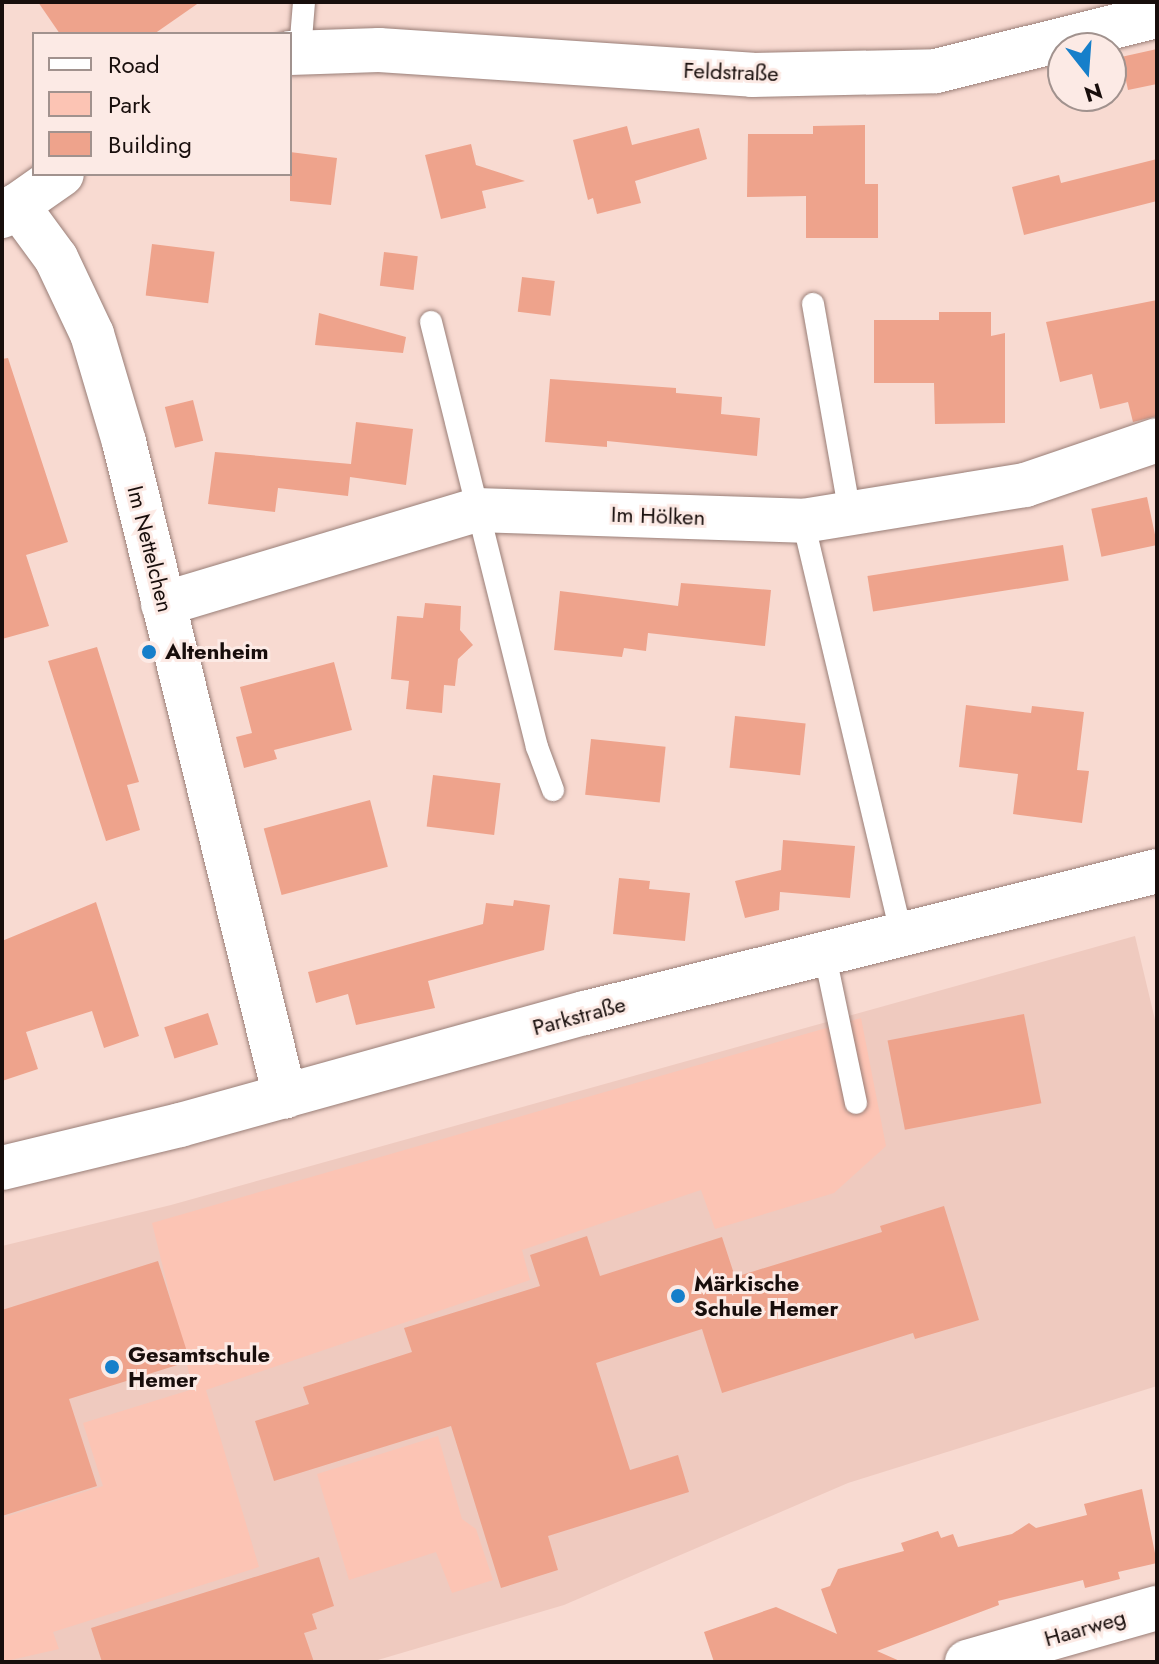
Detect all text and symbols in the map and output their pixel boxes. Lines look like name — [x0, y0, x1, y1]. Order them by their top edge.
legend — [32, 32, 292, 176]
north arrow — [1047, 32, 1127, 112]
text: Road — [108, 47, 160, 82]
street label: Feldstraße — [683, 57, 779, 87]
text: N — [1080, 75, 1106, 111]
text: Park — [108, 87, 151, 122]
text: Building — [108, 127, 192, 162]
street label: Im Nettelchen — [122, 483, 178, 615]
street label: Im Hölken — [610, 501, 706, 531]
place label: Altenheim — [165, 639, 269, 665]
marker: Altenheim — [140, 643, 158, 661]
street label: Parkstraße — [530, 991, 628, 1041]
place label: Märkische Schule Hemer — [694, 1270, 839, 1322]
marker: Märkische Schule Hemer — [669, 1287, 687, 1305]
place label: Gesamtschule Hemer — [128, 1341, 270, 1392]
marker: Gesamtschule Hemer — [103, 1358, 121, 1376]
street label: Haarweg — [1041, 1604, 1129, 1652]

